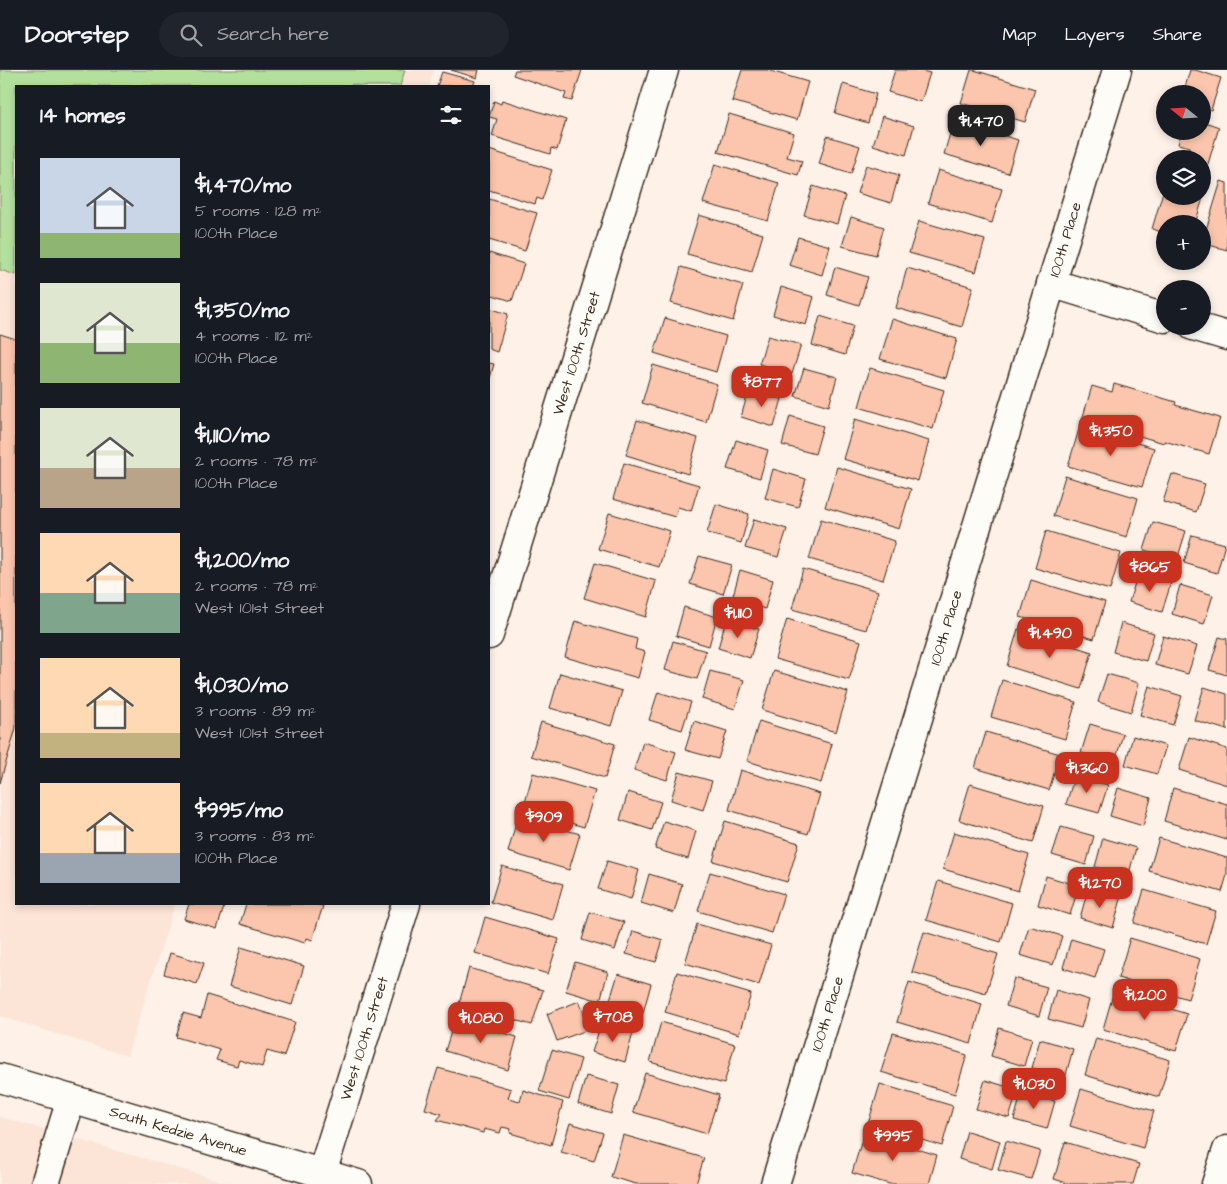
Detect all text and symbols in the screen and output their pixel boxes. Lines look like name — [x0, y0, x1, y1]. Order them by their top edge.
search box — [159, 12, 509, 57]
text: Doorstep — [25, 18, 129, 52]
icon: search — [177, 21, 205, 49]
text: Search here — [217, 21, 329, 48]
text: Map — [1002, 22, 1036, 47]
text: Layers — [1064, 22, 1125, 47]
text: Share — [1153, 22, 1202, 47]
north arrow — [1156, 85, 1211, 140]
map controls — [1156, 85, 1211, 335]
text: 14 homes — [40, 101, 126, 130]
icon: filters — [437, 101, 465, 129]
pin: $1,470 — [940, 104, 1022, 147]
text: $1,470 — [959, 110, 1003, 132]
button: layers — [1156, 150, 1211, 205]
text: $1,470/mo — [195, 171, 291, 200]
icon: home — [80, 178, 140, 238]
street label: 100th Place — [1044, 199, 1086, 280]
text: 5 rooms · 128 m² — [195, 200, 322, 222]
button: + — [1156, 215, 1211, 270]
text: 100th Place — [195, 222, 278, 244]
button: − — [1156, 280, 1211, 335]
street label: West 100th Street — [547, 289, 605, 418]
text: $1,350/mo — [195, 296, 290, 325]
icon: home — [80, 303, 140, 363]
text: 4 rooms · 112 m² — [195, 325, 313, 347]
text: 100th Place — [195, 347, 278, 369]
pin: $877 — [732, 366, 792, 408]
text: $877 — [743, 371, 781, 393]
pin: $1,350 — [1070, 414, 1152, 457]
text: $1,350 — [1089, 420, 1133, 442]
text: $1,110/mo — [195, 421, 269, 450]
icon: home — [80, 428, 140, 488]
text: 2 rooms · 78 m² — [195, 450, 318, 472]
text: 100th Place — [195, 472, 278, 494]
text: $1,200/mo — [195, 546, 289, 575]
pin: $865 — [1120, 550, 1180, 593]
icon: home — [80, 553, 140, 613]
text: $865 — [1130, 556, 1170, 578]
text: 2 rooms · 78 m² — [195, 575, 318, 597]
street label: 100th Place — [924, 587, 967, 668]
pin: $1,110 — [697, 596, 779, 639]
text: West 101st Street — [195, 597, 324, 619]
text: $1,110 — [724, 602, 752, 624]
pin: $1,490 — [1009, 616, 1091, 659]
text: $1,490 — [1028, 622, 1072, 644]
text: $1,030/mo — [195, 671, 288, 700]
icon: home — [80, 678, 140, 738]
text: 3 rooms · 89 m² — [195, 700, 316, 722]
text: West 101st Street — [195, 722, 324, 744]
pin: $1,360 — [1046, 752, 1128, 794]
text: $1,360 — [1066, 757, 1108, 779]
text: $995/mo — [195, 796, 283, 825]
pin: $909 — [514, 800, 574, 843]
icon: home — [80, 803, 140, 863]
text: $909 — [525, 806, 563, 828]
text: 3 rooms · 83 m² — [195, 825, 315, 847]
text: 100th Place — [195, 847, 278, 869]
pin: $1,270 — [1059, 866, 1141, 909]
text: $1,270 — [1079, 872, 1121, 894]
street label: West 100th Street — [335, 974, 393, 1103]
street label: 100th Place — [806, 974, 849, 1054]
pin: $1,200 — [1104, 978, 1186, 1021]
text: $1,200 — [1123, 984, 1167, 1006]
pin: $708 — [583, 1000, 643, 1043]
pin: $1,080 — [440, 1002, 522, 1044]
text: $708 — [593, 1006, 633, 1028]
text: $1,080 — [459, 1007, 503, 1029]
pin: $1,030 — [993, 1068, 1075, 1110]
text: $1,030 — [1013, 1073, 1055, 1095]
street label: South Kedzie Avenue — [107, 1100, 250, 1161]
pin: $995 — [863, 1120, 923, 1162]
text: $995 — [874, 1125, 912, 1147]

